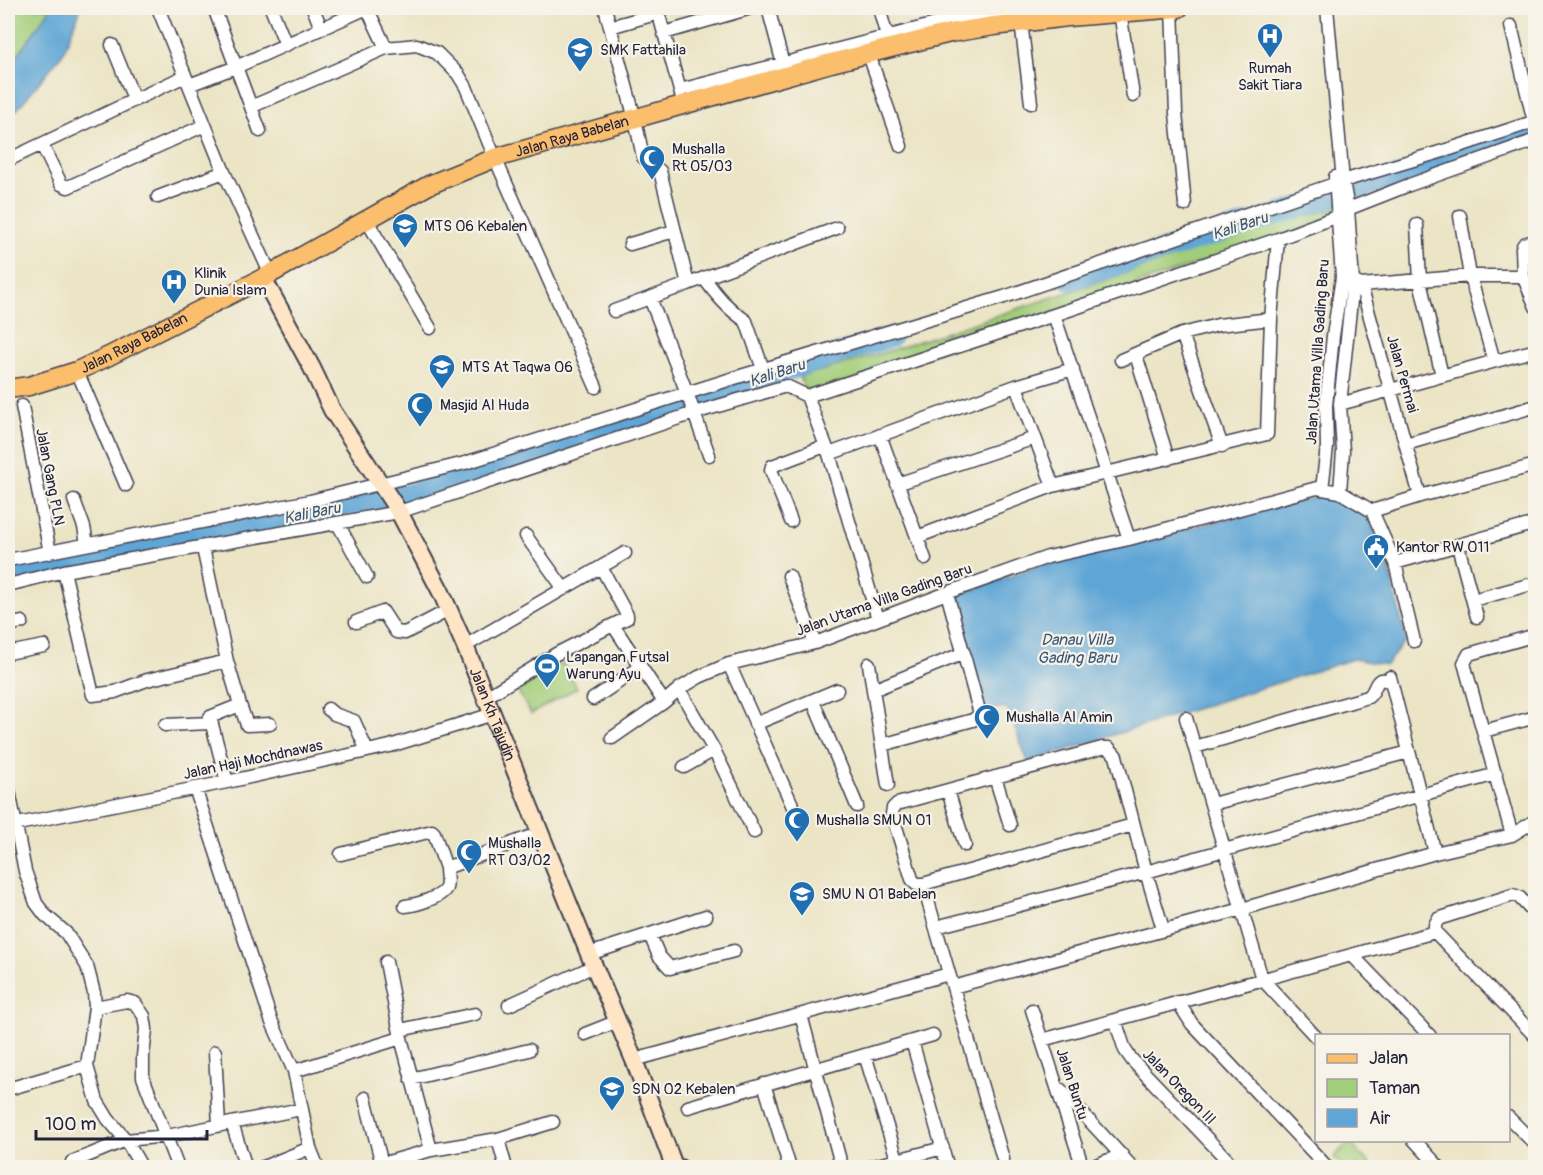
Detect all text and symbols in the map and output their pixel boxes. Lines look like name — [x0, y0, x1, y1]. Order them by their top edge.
hospital icon: Rumah Sakit Tiara — [1255, 21, 1285, 59]
school or university icon: SMK Fattahila — [565, 35, 595, 73]
place label: SMK Fattahila — [600, 41, 686, 60]
place label: Rumah Sakit Tiara — [1238, 59, 1302, 95]
street label: Jalan Raya Babelan — [513, 111, 631, 161]
place label: Mushalla Rt 05/03 — [672, 140, 732, 176]
mosque icon: Mushalla Rt 05/03 — [637, 143, 667, 181]
water label: Kali Baru — [1210, 207, 1271, 244]
school or university icon: MTS 06 Kebalen — [390, 211, 420, 249]
place label: MTS 06 Kebalen — [424, 217, 527, 236]
street label: Jalan Utama Villa Gading Baru — [1302, 259, 1334, 445]
place label: Klinik Dunia Islam — [194, 264, 267, 300]
hospital icon: Klinik Dunia Islam — [159, 267, 189, 305]
street label: Jalan Raya Babelan — [77, 308, 191, 378]
street label: Jalan Permai — [1382, 333, 1422, 415]
school or university icon: MTS At Taqwa 06 — [427, 352, 457, 390]
water label: Kali Baru — [747, 354, 808, 391]
place label: MTS At Taqwa 06 — [462, 358, 573, 377]
mosque icon: Masjid Al Huda — [405, 390, 435, 428]
place label: Masjid Al Huda — [440, 396, 529, 415]
street label: Jalan Gang PLN — [31, 427, 69, 527]
water label: Kali Baru — [282, 498, 343, 528]
public building icon: Kantor RW 011 — [1361, 532, 1391, 570]
place label: Kantor RW 011 — [1396, 538, 1489, 557]
street label: Jalan Utama Villa Gading Baru — [793, 559, 975, 641]
water label: Danau Villa Gading Baru — [1037, 630, 1118, 668]
place label: Lapangan Futsal Warung Ayu — [566, 648, 669, 684]
sports icon: Lapangan Futsal Warung Ayu — [532, 651, 562, 689]
street label: Jalan Kh Tajudin — [465, 665, 520, 764]
mosque icon: Mushalla Al Amin — [972, 702, 1002, 740]
place label: Mushalla Al Amin — [1006, 708, 1113, 727]
street label: Jalan Haji Mochdnawas — [182, 736, 325, 784]
mosque icon: Mushalla SMUN 01 — [782, 805, 812, 843]
place label: Mushalla SMUN 01 — [816, 811, 931, 830]
place label: Mushalla RT 03/02 — [488, 834, 551, 870]
mosque icon: Mushalla RT 03/02 — [454, 837, 484, 875]
school or university icon: SMU N 01 Babelan — [787, 879, 817, 917]
place label: SMU N 01 Babelan — [822, 885, 936, 904]
legend — [1315, 1034, 1510, 1142]
street label: Jalan Oregon III — [1138, 1045, 1220, 1129]
street label: Jalan Buntu — [1052, 1046, 1092, 1122]
text: Jalan — [1369, 1047, 1408, 1070]
school or university icon: SDN 02 Kebalen — [597, 1074, 627, 1112]
text: Taman — [1369, 1077, 1420, 1100]
place label: SDN 02 Kebalen — [632, 1080, 735, 1099]
scale bar — [36, 1103, 207, 1141]
text: Air — [1369, 1107, 1391, 1130]
text: 100 m — [45, 1113, 97, 1136]

